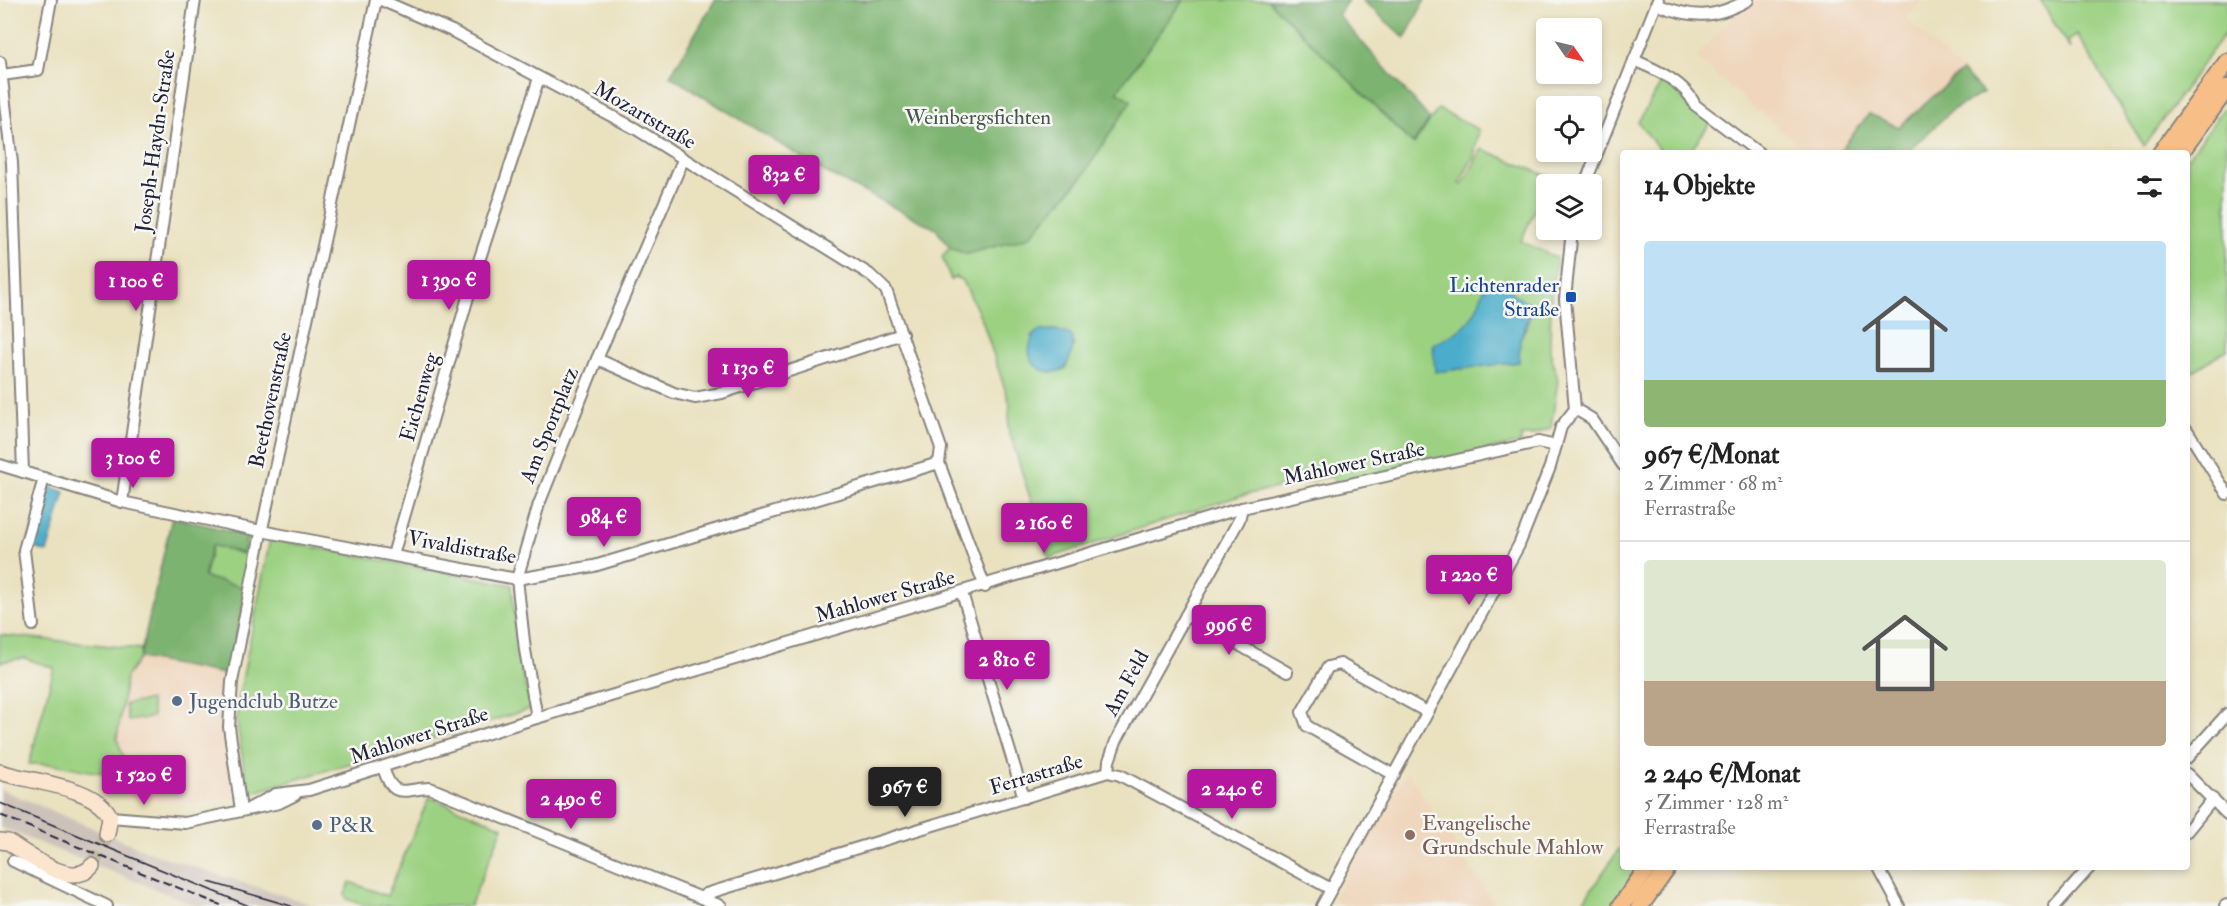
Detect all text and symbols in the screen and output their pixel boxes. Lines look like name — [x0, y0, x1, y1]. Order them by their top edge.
north arrow — [1536, 18, 1602, 84]
map controls — [1536, 18, 1602, 240]
street label: Joseph-Haydn-Straße — [129, 48, 182, 235]
street label: Mozartstraße — [589, 75, 701, 156]
button: locate — [1536, 96, 1602, 162]
park label: Weinbergsfichten — [904, 104, 1051, 131]
pin: 832 € — [742, 155, 826, 206]
text: 832 € — [762, 162, 806, 187]
text: 14 Objekte — [1644, 170, 1755, 202]
icon: filters — [2133, 170, 2166, 203]
button: layers — [1536, 174, 1602, 240]
pin: 1 390 € — [394, 260, 504, 311]
pin: 1 100 € — [81, 261, 191, 312]
text: 1 390 € — [421, 267, 477, 292]
text: 1 100 € — [109, 268, 163, 293]
place label: Lichtenrader Straße — [1449, 272, 1559, 323]
icon: home — [1851, 280, 1959, 388]
marker: Lichtenrader Straße — [1564, 290, 1578, 304]
street label: Beethovenstraße — [243, 330, 298, 470]
pin: 1 130 € — [693, 348, 803, 399]
street label: Eichenweg — [394, 349, 445, 445]
text: 1 130 € — [722, 355, 774, 380]
street label: Am Sportplatz — [514, 363, 585, 488]
street label: Mahlower Straße — [1281, 435, 1428, 492]
pin: 3 100 € — [78, 438, 188, 489]
text: 967 €/Monat — [1644, 439, 1780, 471]
text: 3 100 € — [105, 445, 161, 470]
text: 2 Zimmer · 68 m² — [1644, 471, 1783, 496]
text: Ferrastraße — [1644, 496, 1736, 521]
pin: 984 € — [562, 497, 646, 548]
pin: 2 160 € — [989, 503, 1099, 554]
text: 984 € — [581, 504, 627, 529]
text: 2 160 € — [1015, 510, 1073, 535]
street label: Vivaldistraße — [406, 525, 518, 570]
pin: 1 220 € — [1414, 555, 1524, 606]
text: 1 220 € — [1440, 562, 1498, 587]
street label: Mahlower Straße — [812, 564, 958, 629]
icon: home — [1851, 599, 1959, 707]
pin: 996 € — [1187, 605, 1271, 656]
text: 996 € — [1206, 612, 1252, 637]
pin: 2 810 € — [952, 640, 1062, 691]
street label: Am Feld — [1097, 645, 1156, 722]
text: 2 810 € — [979, 647, 1035, 672]
place label: Jugendclub Butze — [188, 688, 338, 715]
marker: Jugendclub Butze — [170, 694, 184, 708]
street label: Mahlower Straße — [347, 700, 492, 771]
street label: Ferrastraße — [986, 747, 1086, 801]
pin: 1 520 € — [89, 755, 199, 806]
text: 2 240 €/Monat — [1644, 758, 1800, 790]
text: 1 520 € — [116, 762, 172, 787]
pin: 967 € — [863, 767, 947, 818]
pin: 2 240 € — [1177, 769, 1287, 820]
text: 967 € — [882, 774, 928, 799]
text: 2 240 € — [1201, 776, 1263, 801]
pin: 2 490 € — [516, 779, 626, 830]
text: 2 490 € — [540, 786, 602, 811]
text: 5 Zimmer · 128 m² — [1644, 790, 1788, 815]
place label: Evangelische Grundschule Mahlow — [1422, 810, 1604, 861]
place label: P&R — [329, 812, 375, 839]
text: Ferrastraße — [1644, 815, 1736, 840]
marker: P&R — [310, 818, 324, 832]
marker: Evangelische Grundschule Mahlow — [1403, 828, 1417, 842]

